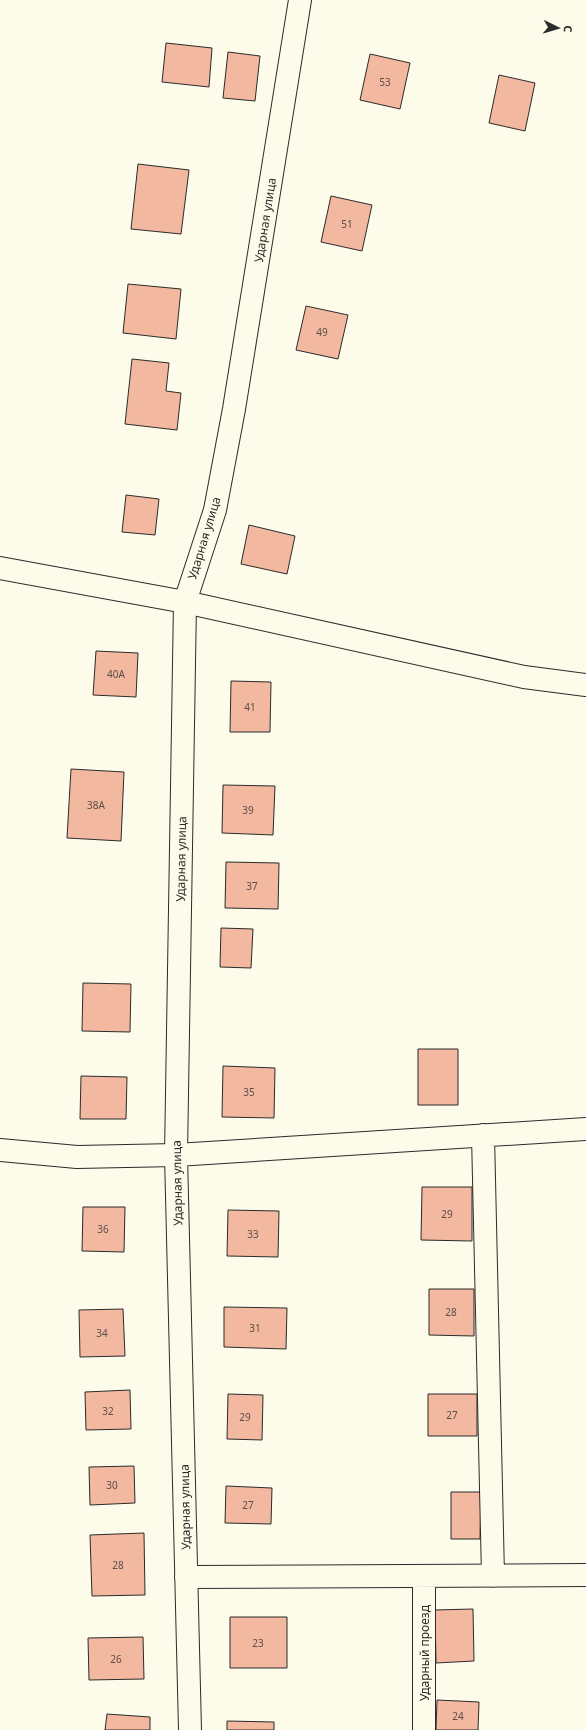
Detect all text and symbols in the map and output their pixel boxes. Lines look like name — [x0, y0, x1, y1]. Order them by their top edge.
north arrow — [538, 8, 578, 48]
text: С — [561, 25, 576, 33]
house number: 53 — [379, 75, 391, 89]
street label: Ударная улица — [250, 176, 280, 264]
house number: 51 — [341, 217, 353, 231]
house number: 49 — [316, 325, 328, 339]
street label: Ударная улица — [183, 495, 225, 581]
house number: 40А — [107, 667, 126, 681]
house number: 41 — [244, 700, 256, 714]
house number: 38А — [87, 798, 106, 812]
house number: 39 — [242, 803, 254, 817]
street label: Ударная улица — [172, 816, 190, 902]
house number: 37 — [246, 879, 258, 893]
house number: 35 — [243, 1085, 255, 1099]
street label: Ударная улица — [168, 1140, 186, 1226]
house number: 29 — [441, 1207, 453, 1221]
house number: 36 — [97, 1222, 109, 1236]
house number: 33 — [247, 1227, 259, 1241]
house number: 28 — [445, 1305, 457, 1319]
house number: 31 — [249, 1321, 261, 1335]
house number: 34 — [96, 1326, 108, 1340]
house number: 32 — [102, 1404, 114, 1418]
house number: 27 — [446, 1408, 458, 1422]
house number: 29 — [239, 1410, 251, 1424]
street label: Ударная улица — [176, 1464, 194, 1550]
house number: 30 — [106, 1478, 118, 1492]
house number: 27 — [242, 1498, 254, 1512]
house number: 28 — [112, 1558, 124, 1572]
street label: Ударный проезд — [416, 1604, 433, 1701]
house number: 23 — [252, 1636, 264, 1650]
house number: 26 — [110, 1652, 122, 1666]
house number: 24 — [452, 1709, 464, 1723]

